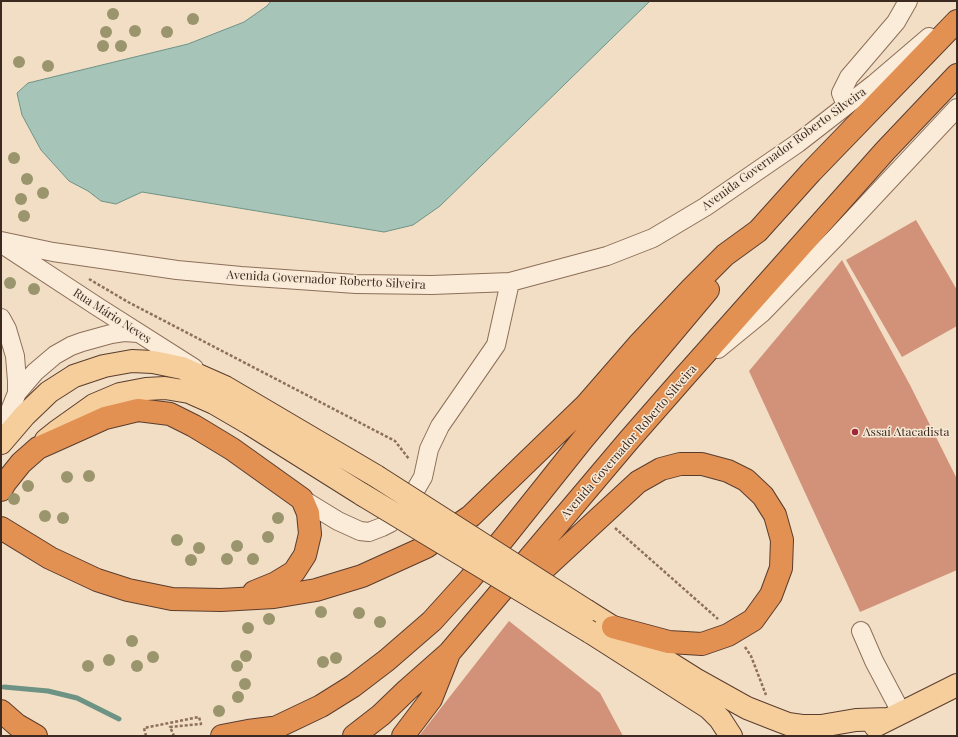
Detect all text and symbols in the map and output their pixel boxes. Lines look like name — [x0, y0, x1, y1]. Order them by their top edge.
street label: Avenida Governador Roberto Silveira — [699, 85, 869, 213]
street label: Avenida Governador Roberto Silveira — [226, 268, 426, 292]
street label: Rua Mário Neves — [70, 285, 154, 347]
street label: Avenida Governador Roberto Silveira — [558, 362, 700, 522]
place label: Assaí Atacadista — [863, 425, 949, 439]
marker: Assaí Atacadista — [850, 427, 860, 437]

